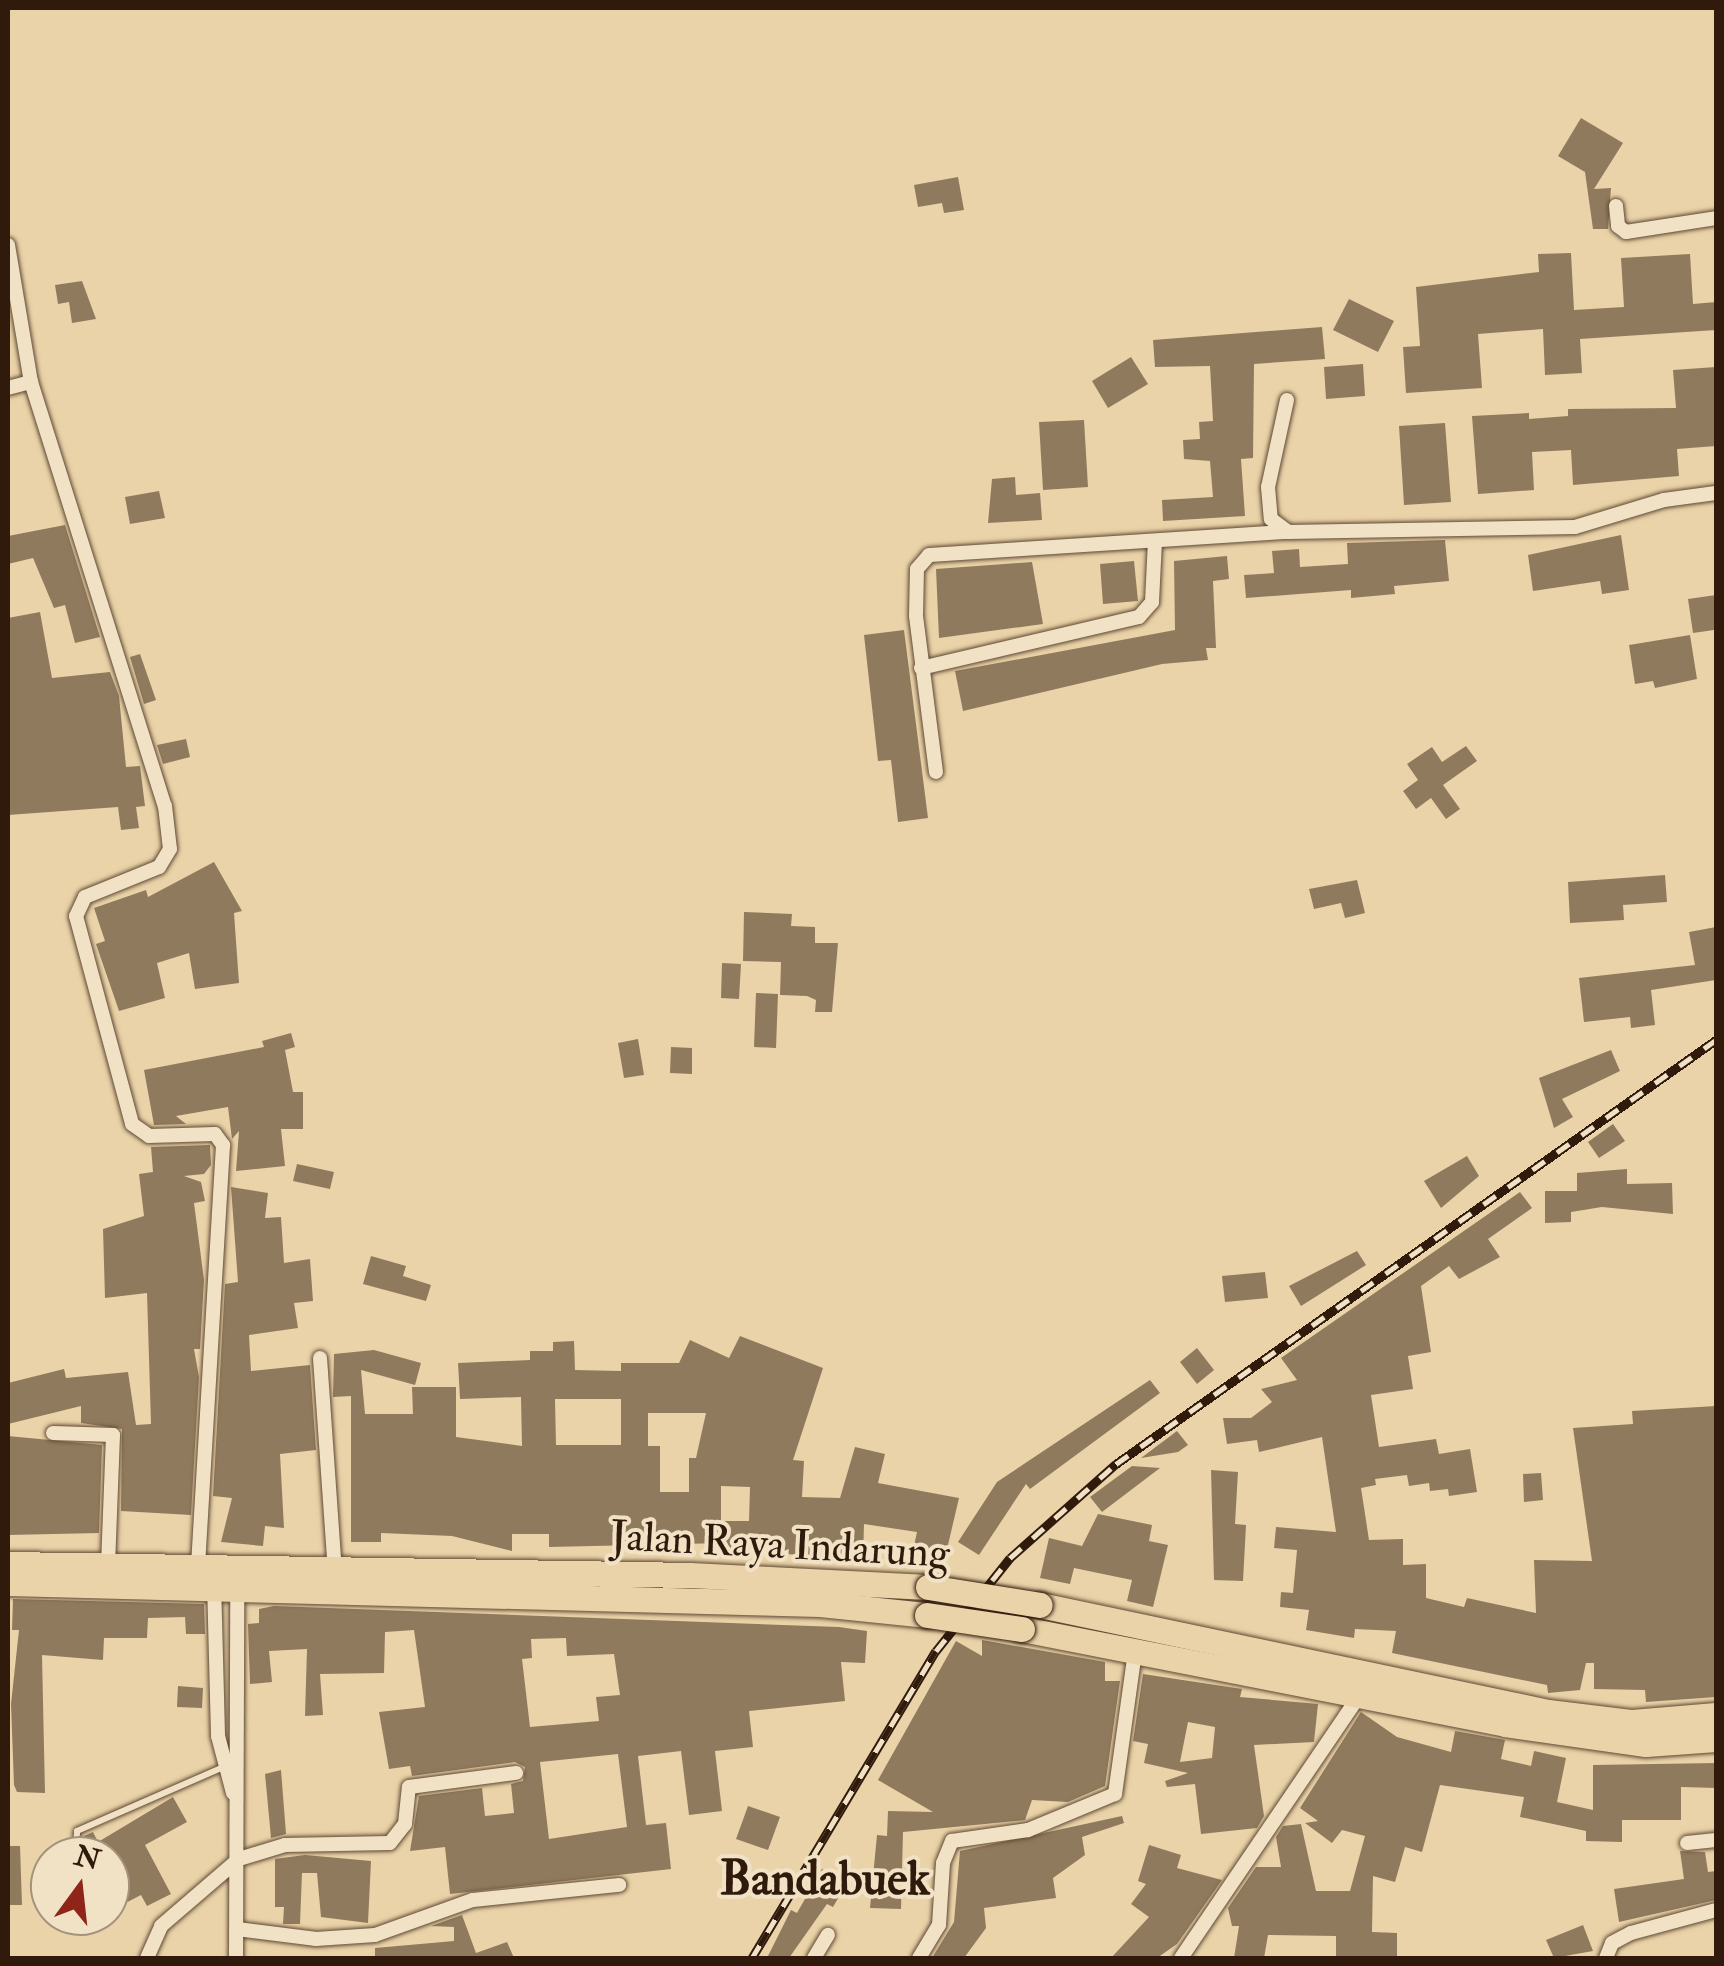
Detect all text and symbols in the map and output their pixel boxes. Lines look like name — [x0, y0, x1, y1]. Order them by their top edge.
street label: Jalan Raya Indarung — [609, 1511, 951, 1579]
north arrow — [30, 1836, 130, 1936]
text: N — [71, 1838, 104, 1879]
district label: Bandabuek — [720, 1851, 930, 1909]

